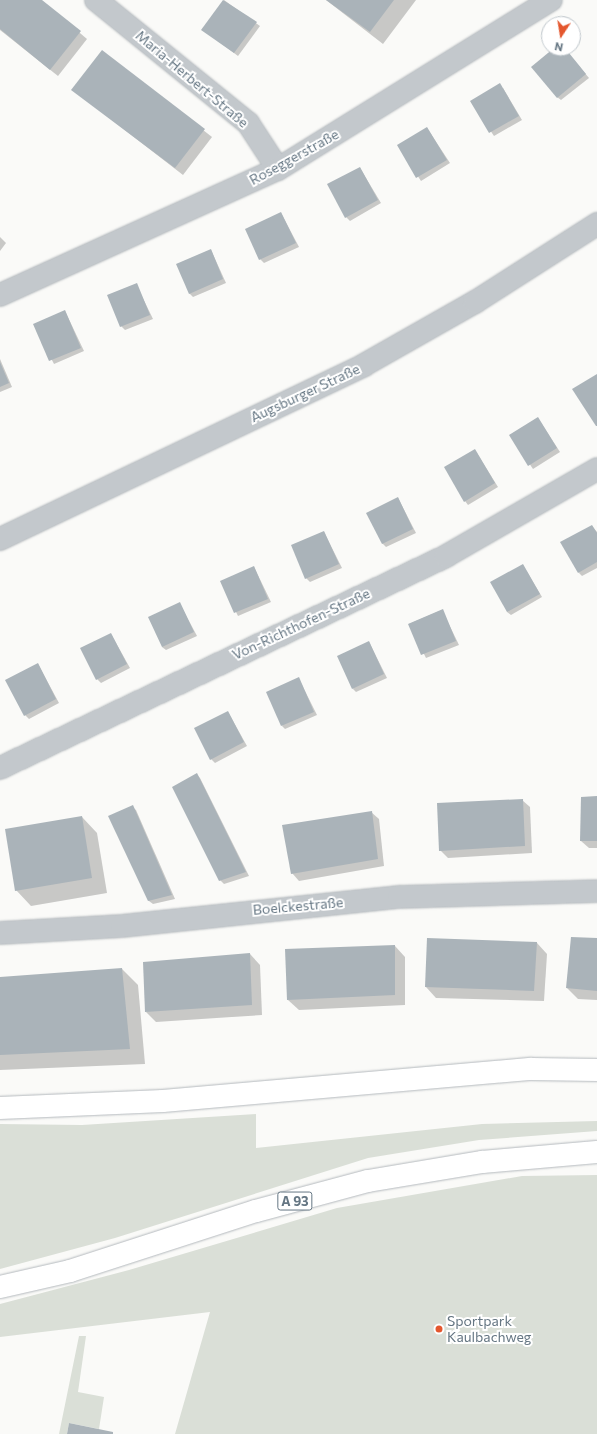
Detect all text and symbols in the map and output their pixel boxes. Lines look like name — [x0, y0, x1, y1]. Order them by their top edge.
north arrow — [541, 16, 581, 56]
street label: Maria-Herbert-Straße — [132, 27, 252, 131]
text: N — [553, 40, 564, 54]
street label: Roseggerstraße — [246, 126, 342, 188]
street label: Augsburger Straße — [248, 360, 362, 426]
street label: Von-Richthofen-Straße — [230, 585, 372, 663]
street label: Boelckestraße — [252, 894, 344, 918]
road number: A 93 — [277, 1190, 313, 1212]
place label: Sportpark Kaulbachweg — [447, 1313, 531, 1346]
marker: Sportpark Kaulbachweg — [434, 1324, 444, 1334]

